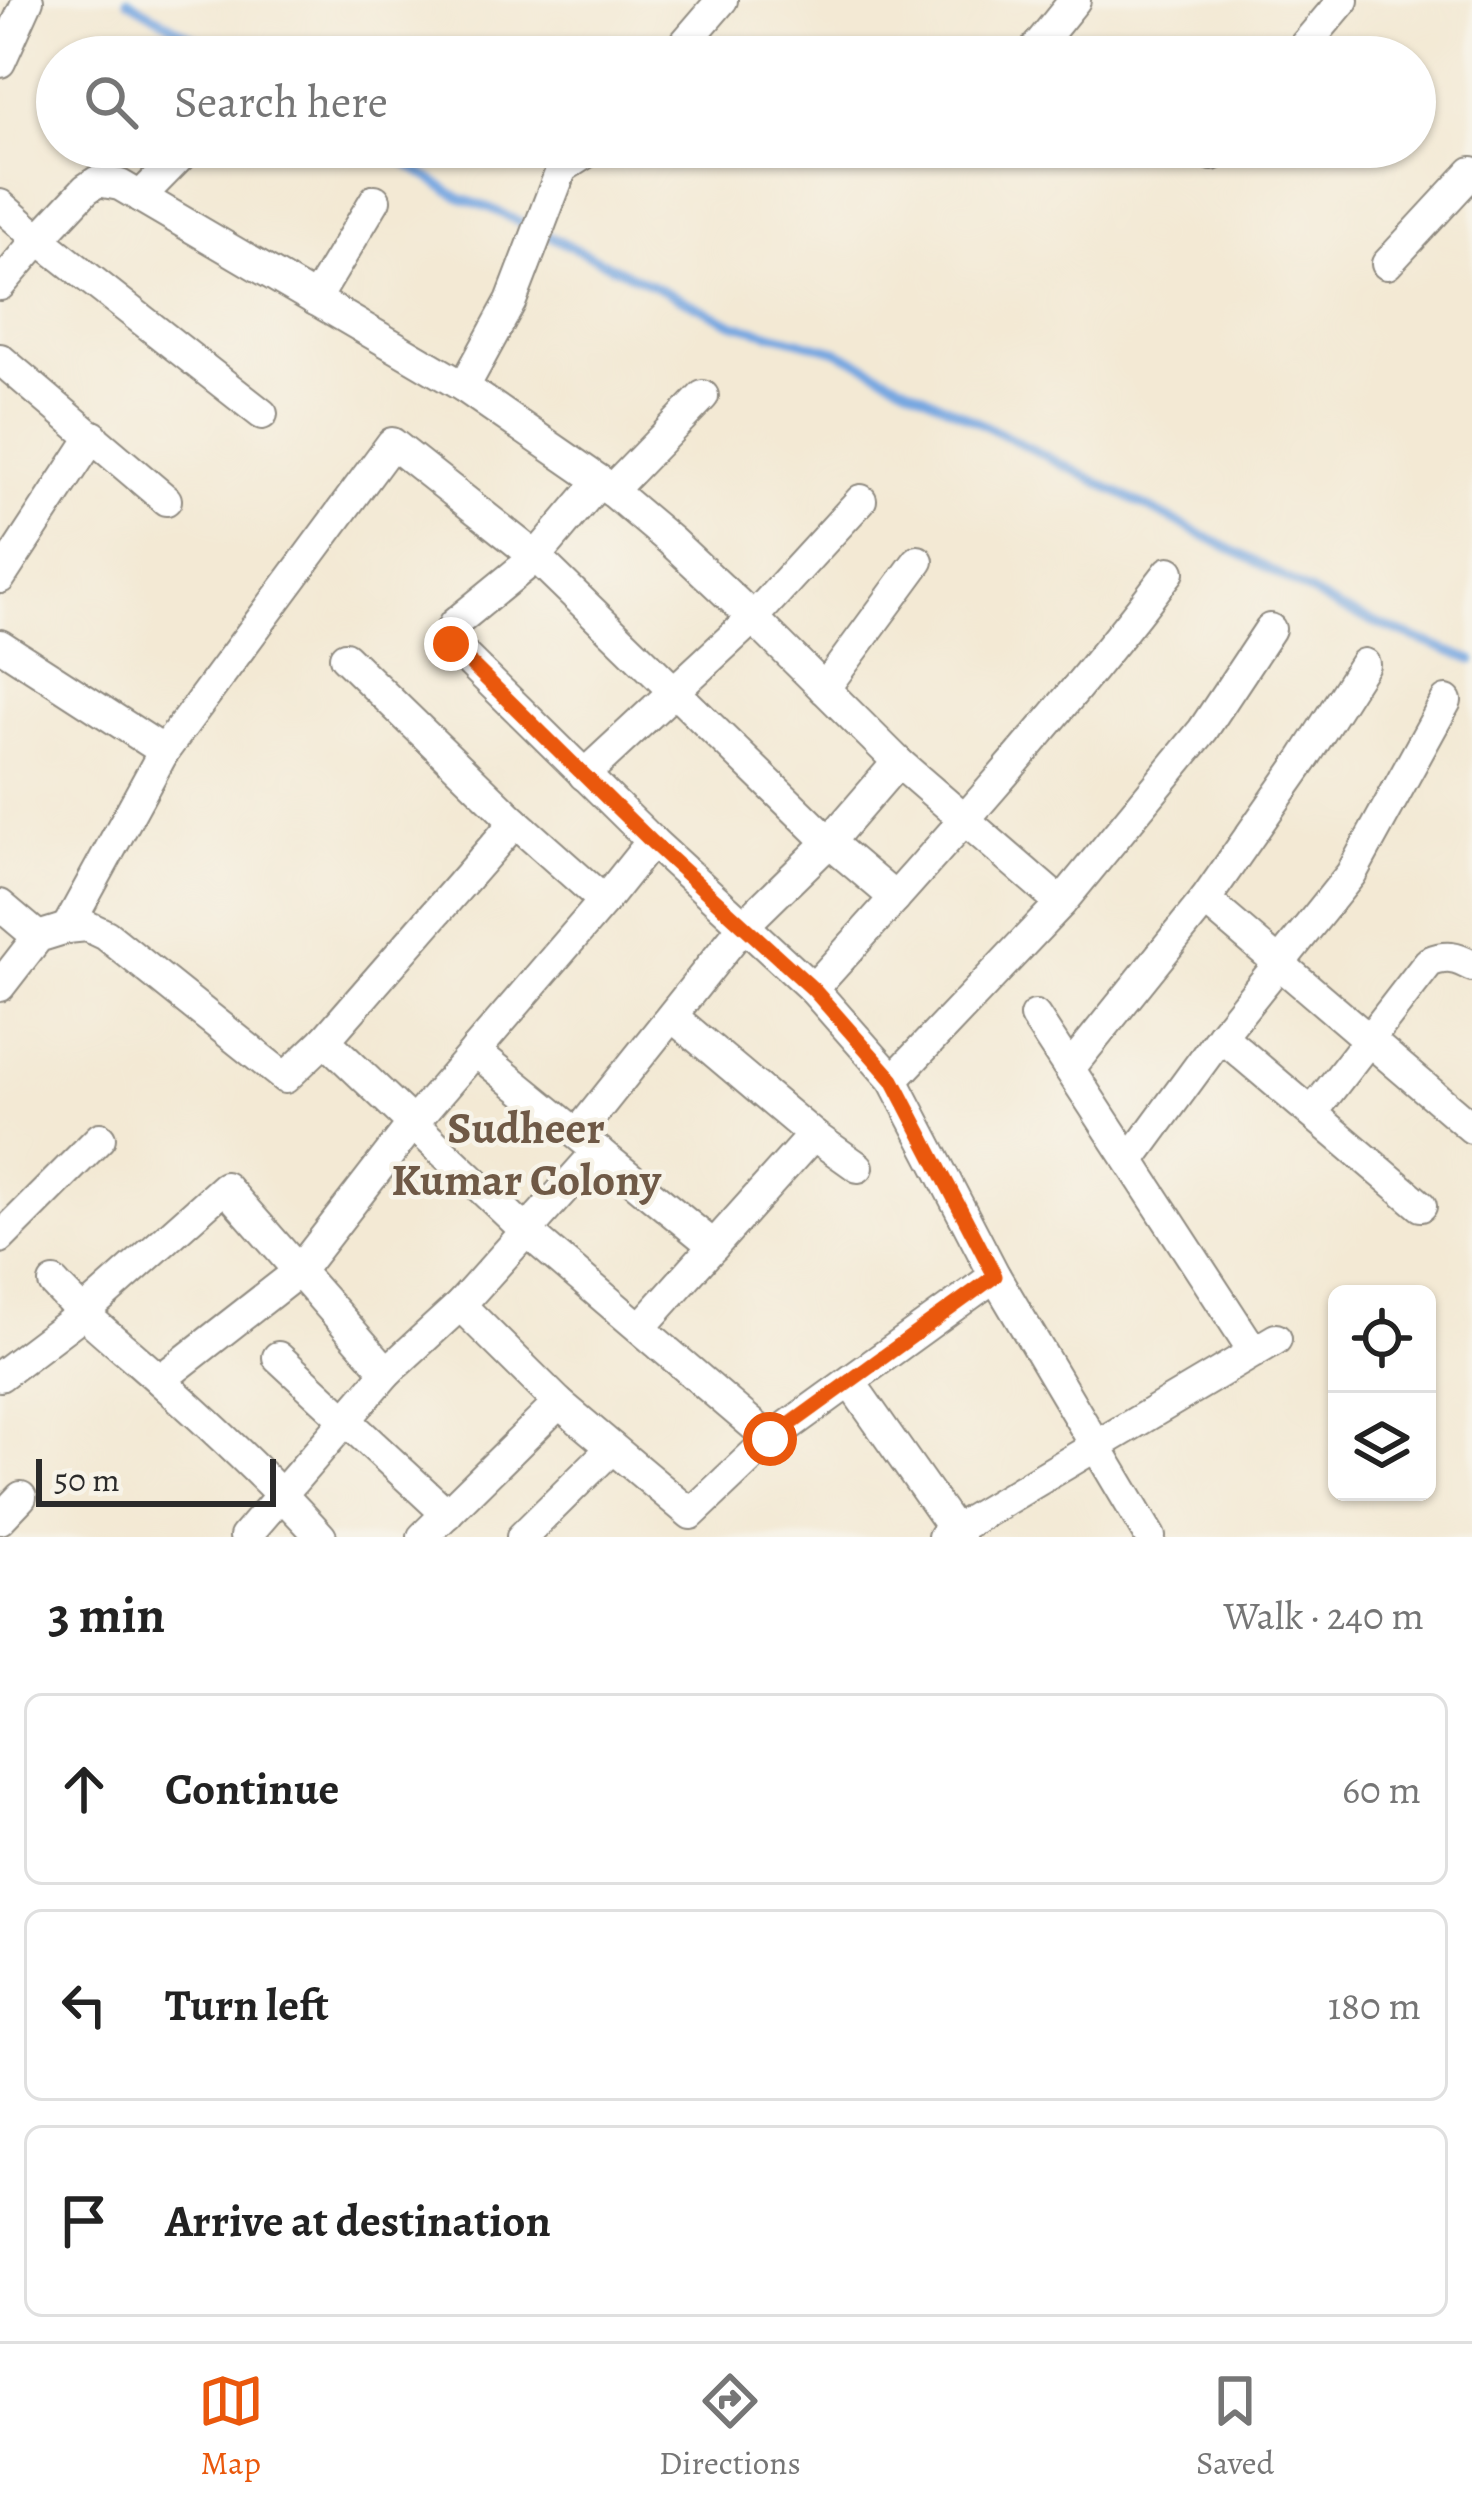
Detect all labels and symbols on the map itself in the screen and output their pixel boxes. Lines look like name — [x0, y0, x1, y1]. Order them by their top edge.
route end — [424, 617, 478, 671]
district label: Sudheer Kumar Colony — [391, 1097, 662, 1211]
route start — [743, 1412, 797, 1466]
scale bar — [36, 1453, 276, 1506]

